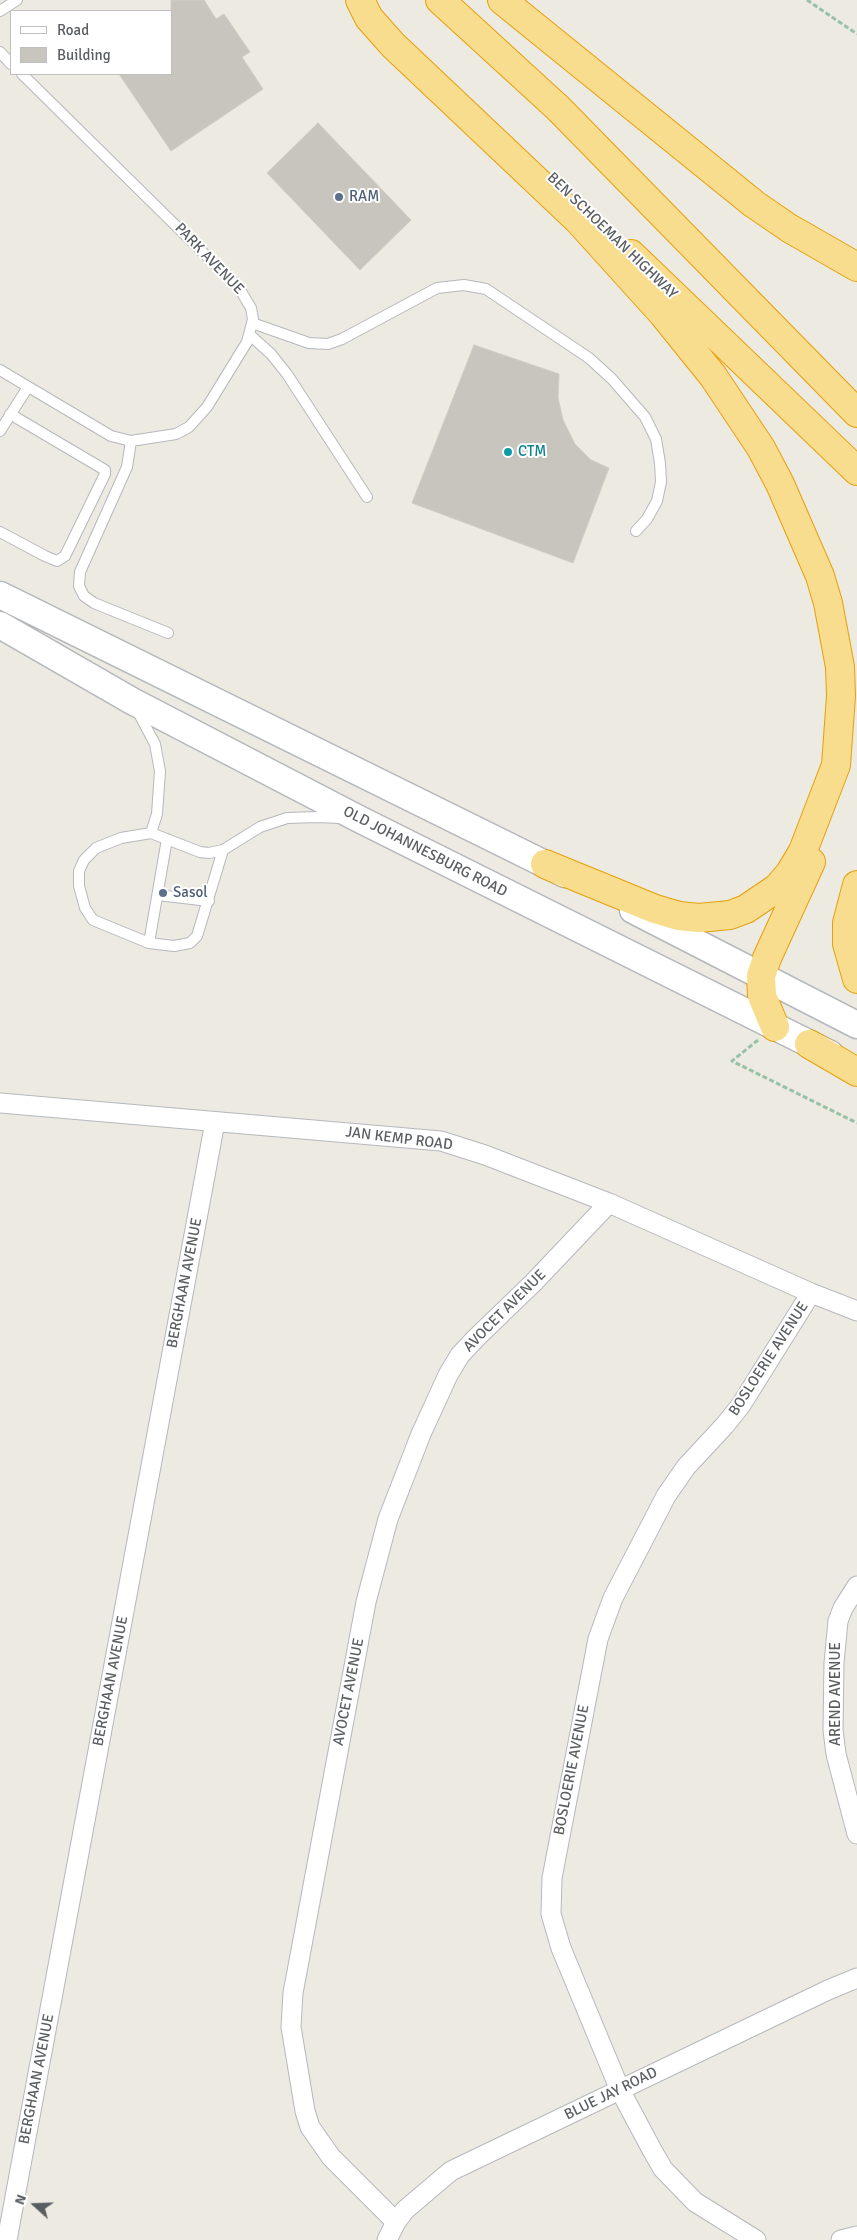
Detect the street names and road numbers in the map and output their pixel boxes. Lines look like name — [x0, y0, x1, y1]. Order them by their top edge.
street label: BEN SCHOEMAN HIGHWAY — [543, 169, 681, 303]
street label: PARK AVENUE — [170, 220, 248, 298]
street label: OLD JOHANNESBURG ROAD — [340, 803, 510, 901]
street label: JAN KEMP ROAD — [344, 1123, 454, 1155]
street label: BERGHAAN AVENUE — [164, 1216, 206, 1350]
street label: AVOCET AVENUE — [460, 1266, 550, 1356]
street label: BOSLOERIE AVENUE — [725, 1299, 813, 1419]
street label: BERGHAAN AVENUE — [90, 1614, 132, 1748]
street label: AVOCET AVENUE — [330, 1637, 368, 1747]
street label: AREND AVENUE — [827, 1642, 845, 1746]
street label: BOSLOERIE AVENUE — [551, 1703, 593, 1837]
street label: BERGHAAN AVENUE — [16, 2012, 58, 2146]
street label: BLUE JAY ROAD — [562, 2064, 660, 2124]

